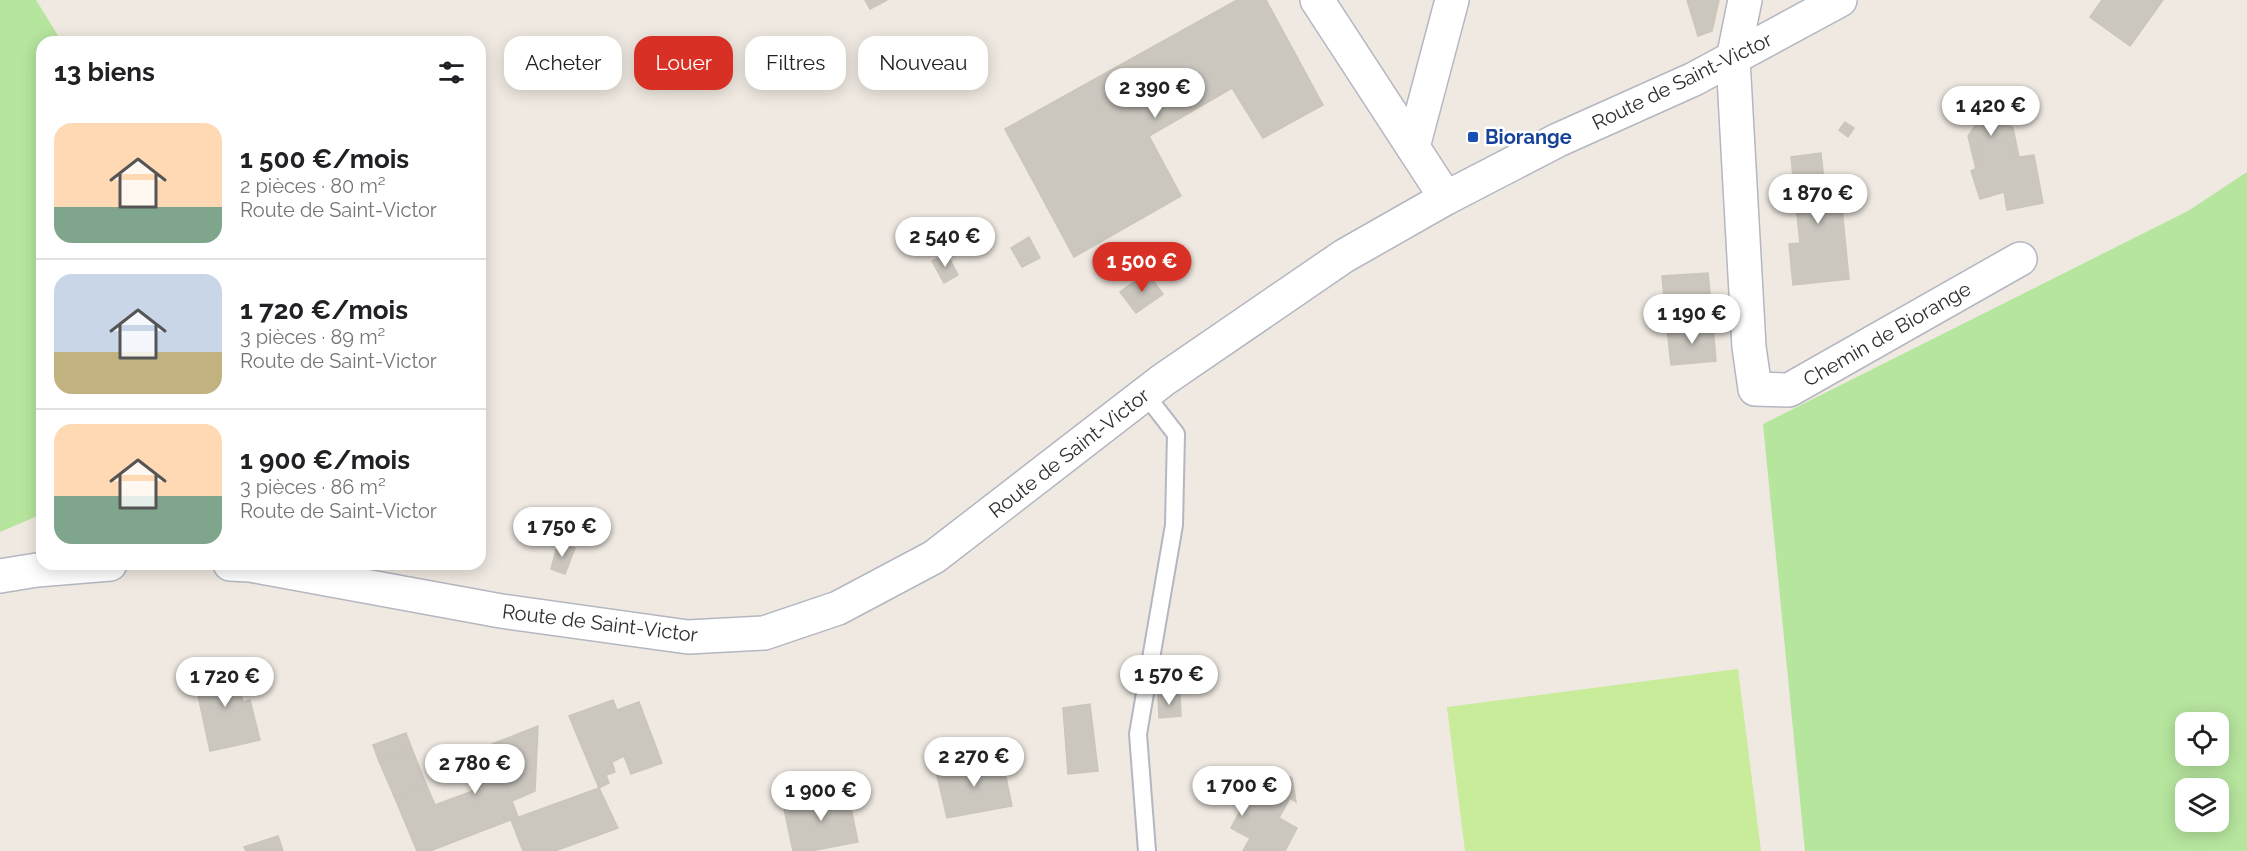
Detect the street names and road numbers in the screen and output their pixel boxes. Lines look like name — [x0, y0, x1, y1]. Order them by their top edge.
street label: Route de Saint-Victor — [1588, 27, 1776, 135]
street label: Chemin de Biorange — [1799, 276, 1975, 392]
street label: Route de Saint-Victor — [984, 383, 1154, 523]
street label: Route de Saint-Victor — [501, 599, 699, 647]

